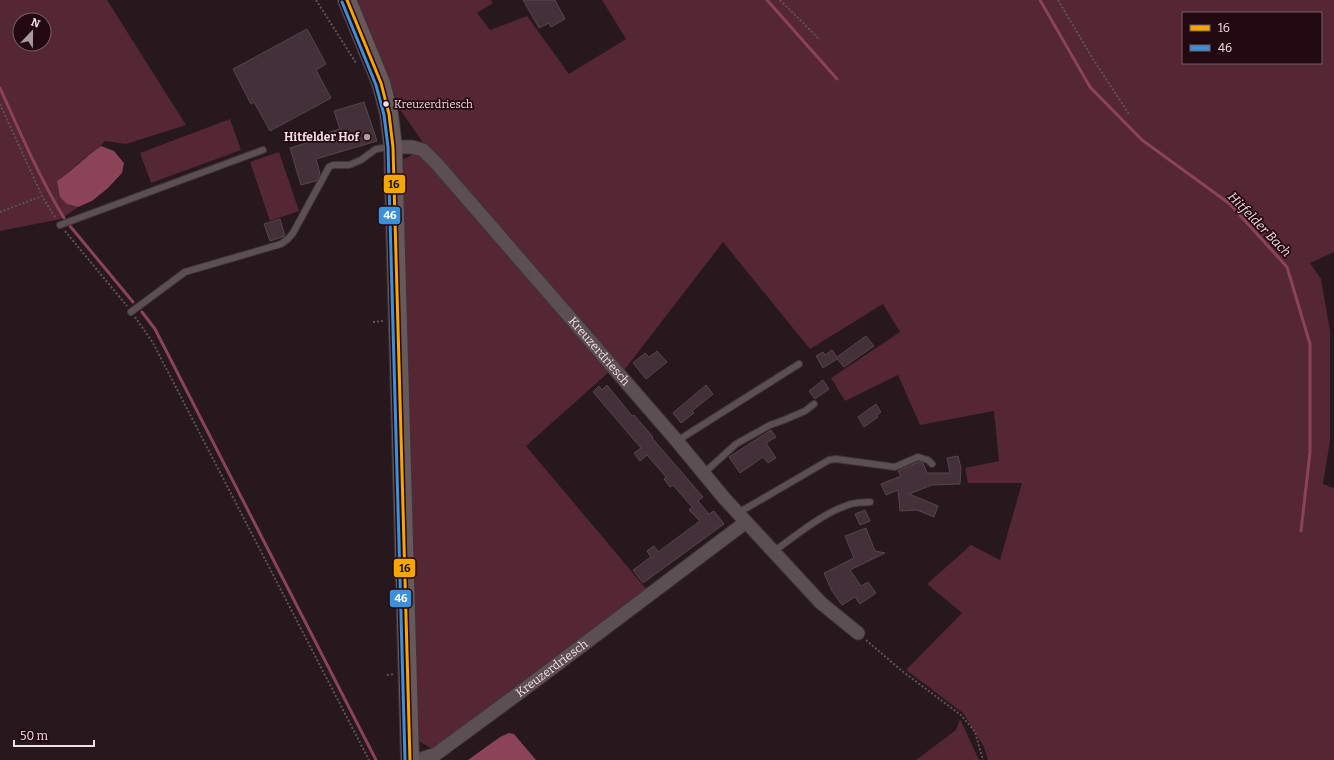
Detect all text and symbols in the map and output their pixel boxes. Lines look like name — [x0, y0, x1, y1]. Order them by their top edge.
north arrow — [12, 12, 52, 52]
legend — [1182, 12, 1322, 64]
text: N — [29, 16, 42, 31]
text: 16 — [1218, 21, 1230, 35]
text: 46 — [1218, 41, 1232, 55]
place label: Kreuzerdriesch — [394, 98, 473, 111]
marker: Kreuzerdriesch — [381, 99, 391, 109]
place label: Hitfelder Hof — [284, 130, 361, 144]
marker: Hitfelder Hof — [362, 132, 372, 142]
line badge: 16 — [383, 174, 406, 194]
text: 16 — [388, 178, 400, 191]
water label: Hitfelder Bach — [1225, 189, 1294, 260]
line badge: 46 — [378, 206, 401, 225]
text: 46 — [383, 209, 397, 222]
street label: Kreuzerdriesch — [566, 314, 633, 389]
line badge: 16 — [393, 558, 416, 578]
text: 16 — [399, 562, 411, 575]
line badge: 46 — [389, 589, 412, 608]
text: 46 — [394, 592, 408, 605]
street label: Kreuzerdriesch — [513, 636, 591, 700]
scale bar — [14, 722, 94, 748]
text: 50 m — [20, 729, 49, 743]

